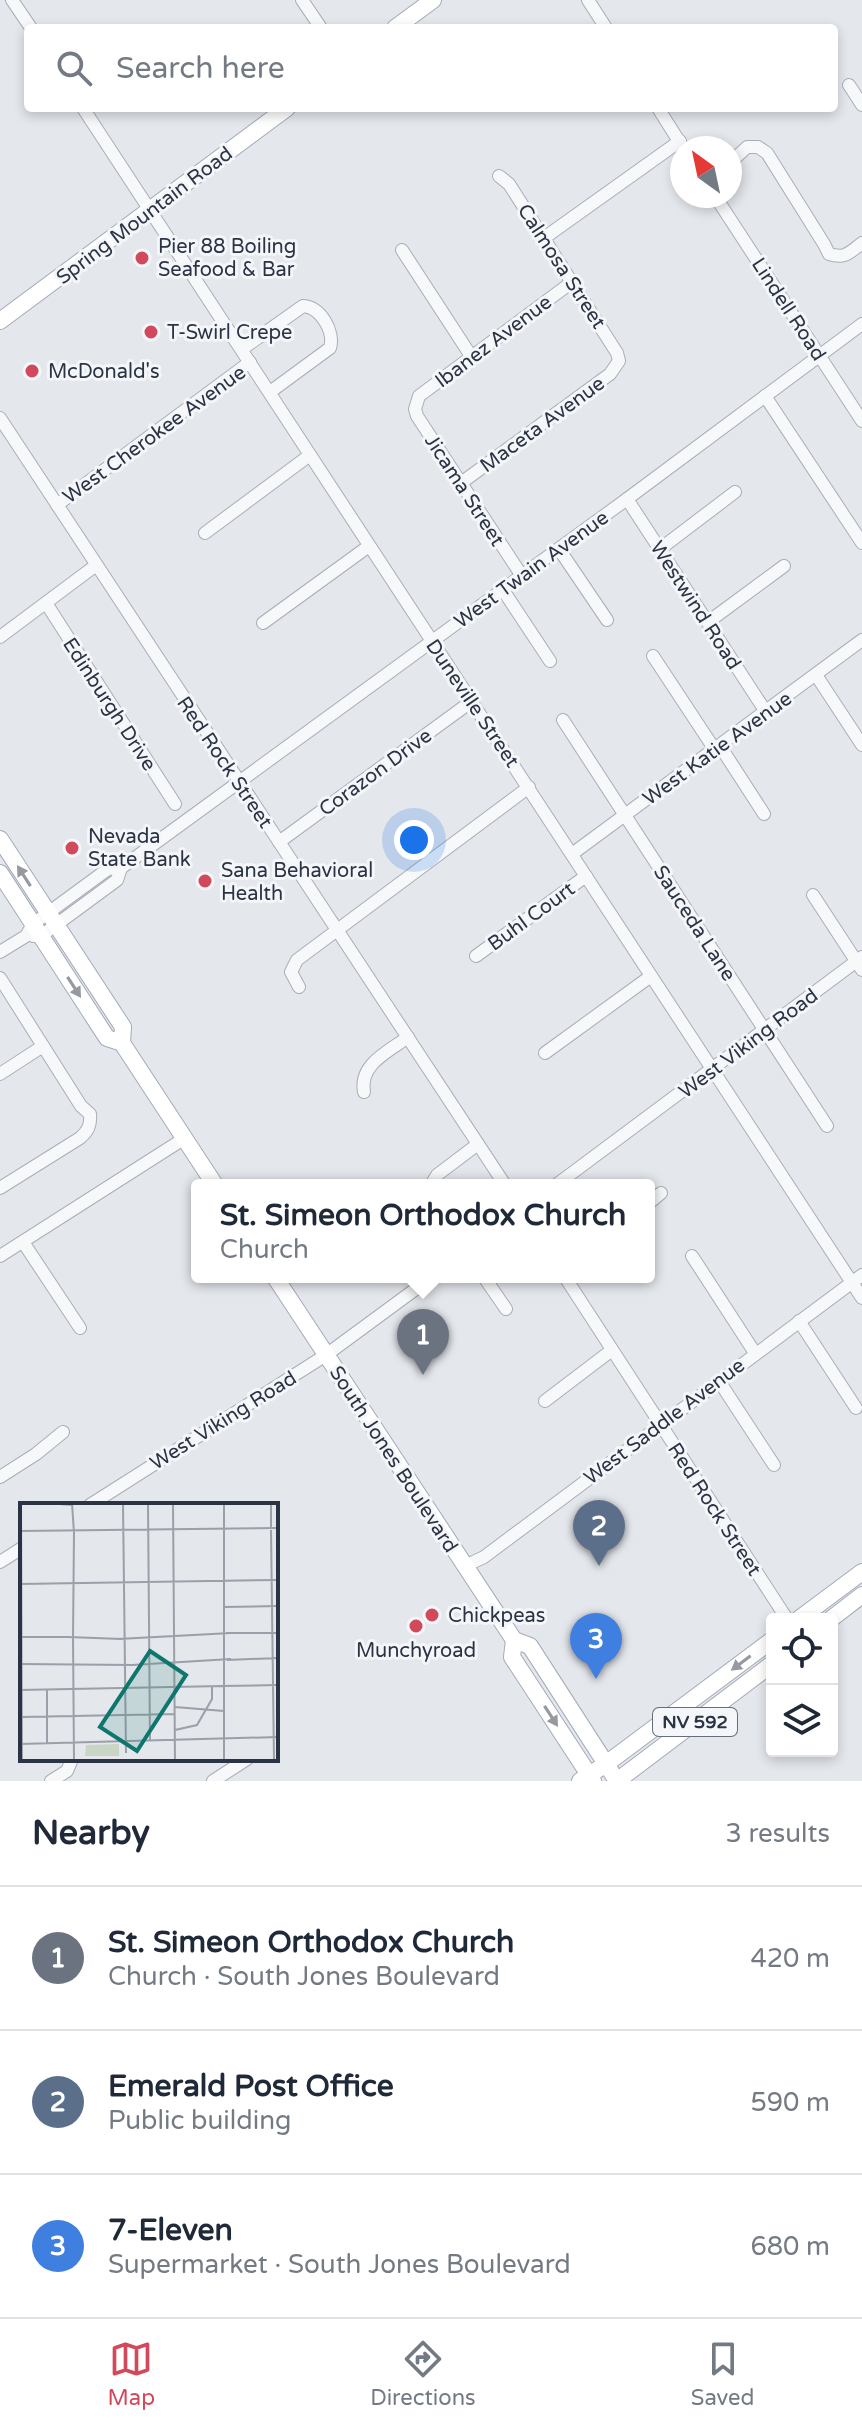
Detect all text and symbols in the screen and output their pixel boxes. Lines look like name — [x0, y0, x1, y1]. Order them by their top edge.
search box — [24, 24, 838, 112]
icon: search — [52, 46, 96, 90]
text: Search here — [116, 50, 285, 87]
north arrow — [670, 136, 742, 208]
street label: Spring Mountain Road — [52, 142, 237, 290]
street label: Calmosa Street — [512, 200, 611, 334]
place label: Pier 88 Boiling Seafood & Bar — [158, 235, 296, 282]
marker: Pier 88 Boiling Seafood & Bar — [133, 249, 151, 267]
street label: Lindell Road — [746, 254, 830, 366]
street label: Ibanez Avenue — [431, 290, 557, 393]
place label: T-Swirl Crepe — [167, 321, 292, 345]
marker: T-Swirl Crepe — [142, 323, 160, 341]
place label: McDonald's — [48, 360, 160, 384]
street label: West Cherokee Avenue — [59, 360, 251, 509]
marker: McDonald's — [23, 362, 41, 380]
street label: Maceta Avenue — [476, 372, 610, 478]
street label: Jicama Street — [419, 430, 509, 551]
street label: West Twain Avenue — [450, 506, 613, 634]
street label: Westwind Road — [645, 537, 746, 674]
street label: Edinburgh Drive — [57, 634, 161, 776]
street label: Duneville Street — [420, 635, 524, 773]
street label: West Katie Avenue — [638, 687, 797, 811]
street label: Red Rock Street — [171, 692, 277, 833]
street label: Corazon Drive — [315, 724, 437, 822]
your location — [394, 820, 434, 860]
place label: Nevada State Bank — [88, 825, 191, 872]
marker: Nevada State Bank — [63, 839, 81, 857]
place label: Sana Behavioral Health — [221, 859, 373, 906]
street label: Sauceda Lane — [648, 861, 740, 986]
one-way arrow — [18, 865, 32, 887]
marker: Sana Behavioral Health — [196, 872, 214, 890]
street label: Buhl Court — [483, 877, 580, 956]
one-way arrow — [66, 976, 81, 998]
street label: West Viking Road — [674, 984, 823, 1104]
popup — [191, 1179, 655, 1283]
text: St. Simeon Orthodox Church — [220, 1197, 626, 1234]
text: Church — [220, 1234, 309, 1265]
pin: 1 — [397, 1309, 449, 1375]
street label: West Saddle Avenue — [580, 1354, 750, 1490]
street label: South Jones Boulevard — [324, 1362, 462, 1557]
street label: West Viking Road — [146, 1366, 301, 1475]
street label: Red Rock Street — [662, 1439, 766, 1581]
pin: 2 — [573, 1500, 625, 1566]
inset map — [20, 1503, 278, 1761]
place label: Chickpeas — [448, 1604, 545, 1628]
marker: Chickpeas — [423, 1606, 441, 1624]
pin: 3 — [570, 1613, 622, 1679]
map controls — [766, 1613, 838, 1757]
button: locate — [766, 1613, 838, 1685]
marker: Munchyroad — [407, 1617, 425, 1635]
place label: Munchyroad — [356, 1639, 476, 1663]
one-way arrow — [731, 1655, 751, 1671]
button: layers — [766, 1685, 838, 1757]
one-way arrow — [543, 1705, 557, 1727]
road number: NV 592 — [653, 1708, 737, 1736]
text: Nearby — [32, 1813, 150, 1854]
text: 3 results — [725, 1818, 830, 1849]
text: St. Simeon Orthodox Church — [108, 1924, 514, 1961]
text: 1 — [50, 1943, 66, 1974]
text: 420 m — [750, 1943, 830, 1974]
text: Church · South Jones Boulevard — [108, 1961, 500, 1992]
text: Emerald Post Office — [108, 2068, 394, 2105]
text: 2 — [50, 2087, 66, 2118]
text: 590 m — [750, 2087, 830, 2118]
text: Public building — [108, 2105, 291, 2136]
text: 7-Eleven — [108, 2212, 233, 2249]
text: 3 — [50, 2231, 66, 2262]
text: 680 m — [750, 2231, 830, 2262]
text: Supermarket · South Jones Boulevard — [108, 2249, 571, 2280]
tab: Map — [108, 2337, 155, 2411]
tab: Directions — [370, 2337, 476, 2411]
tab: Saved — [691, 2337, 754, 2411]

